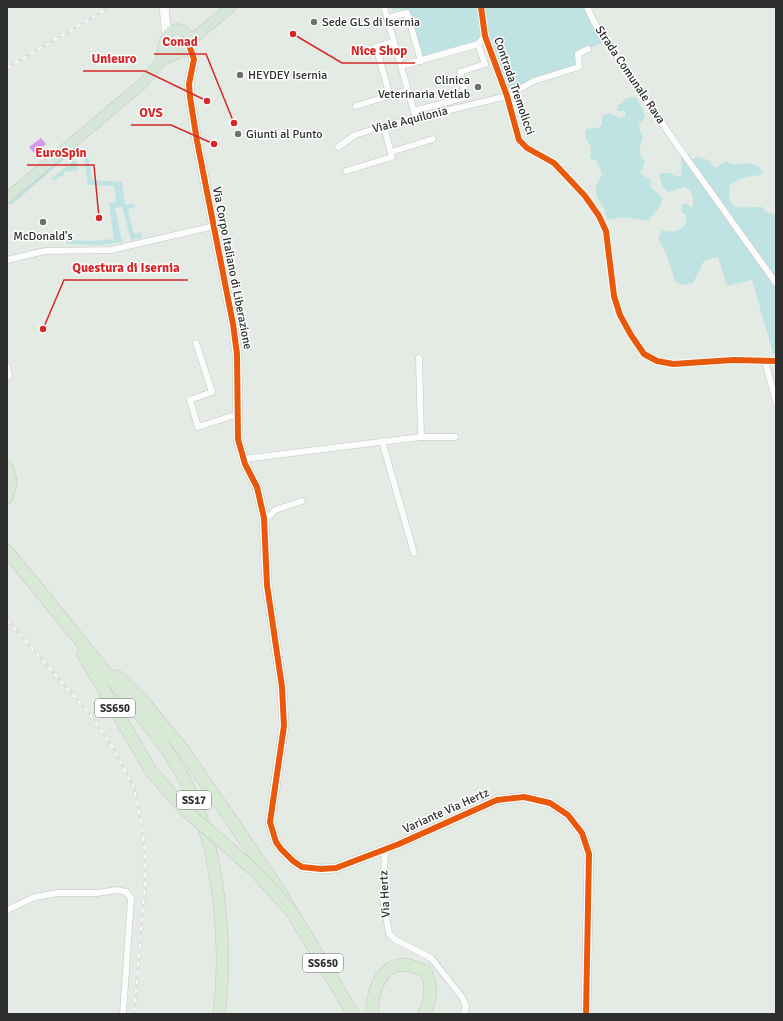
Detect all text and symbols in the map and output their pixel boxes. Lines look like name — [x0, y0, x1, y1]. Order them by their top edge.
place label: Sede GLS di Isernia — [322, 15, 420, 30]
marker: Sede GLS di Isernia — [309, 17, 319, 27]
street label: Strada Comunale Rava — [592, 23, 668, 127]
callout: Conad — [154, 29, 206, 54]
text: Conad — [162, 34, 198, 50]
street label: Contrada Tremolicci — [490, 35, 538, 137]
callout: Nice Shop — [342, 38, 415, 63]
text: Nice Shop — [351, 43, 407, 59]
callout: Unieuro — [83, 46, 145, 71]
text: Unieuro — [91, 51, 137, 67]
place label: HEYDEY Isernia — [248, 68, 327, 83]
marker: HEYDEY Isernia — [235, 70, 245, 80]
place label: Clinica Veterinaria Vetlab — [378, 73, 470, 102]
marker: Clinica Veterinaria Vetlab — [473, 82, 483, 92]
callout: OVS — [131, 100, 171, 125]
street label: Viale Aquilonia — [371, 103, 449, 137]
text: OVS — [139, 105, 163, 121]
place label: Giunti al Punto — [246, 127, 323, 142]
marker: Giunti al Punto — [233, 129, 243, 139]
callout: EuroSpin — [27, 140, 94, 165]
text: EuroSpin — [35, 145, 87, 161]
street label: Via Corpo Italiano di Liberazione — [209, 185, 255, 351]
marker: McDonald's — [38, 217, 48, 227]
place label: McDonald's — [13, 229, 73, 244]
callout: Questura di Isernia — [64, 255, 188, 280]
text: Questura di Isernia — [72, 260, 180, 276]
road number: SS650 — [95, 699, 135, 717]
street label: Variante Via Hertz — [400, 785, 492, 837]
road number: SS17 — [177, 791, 211, 809]
street label: Via Hertz — [376, 870, 394, 918]
road number: SS650 — [303, 954, 343, 972]

